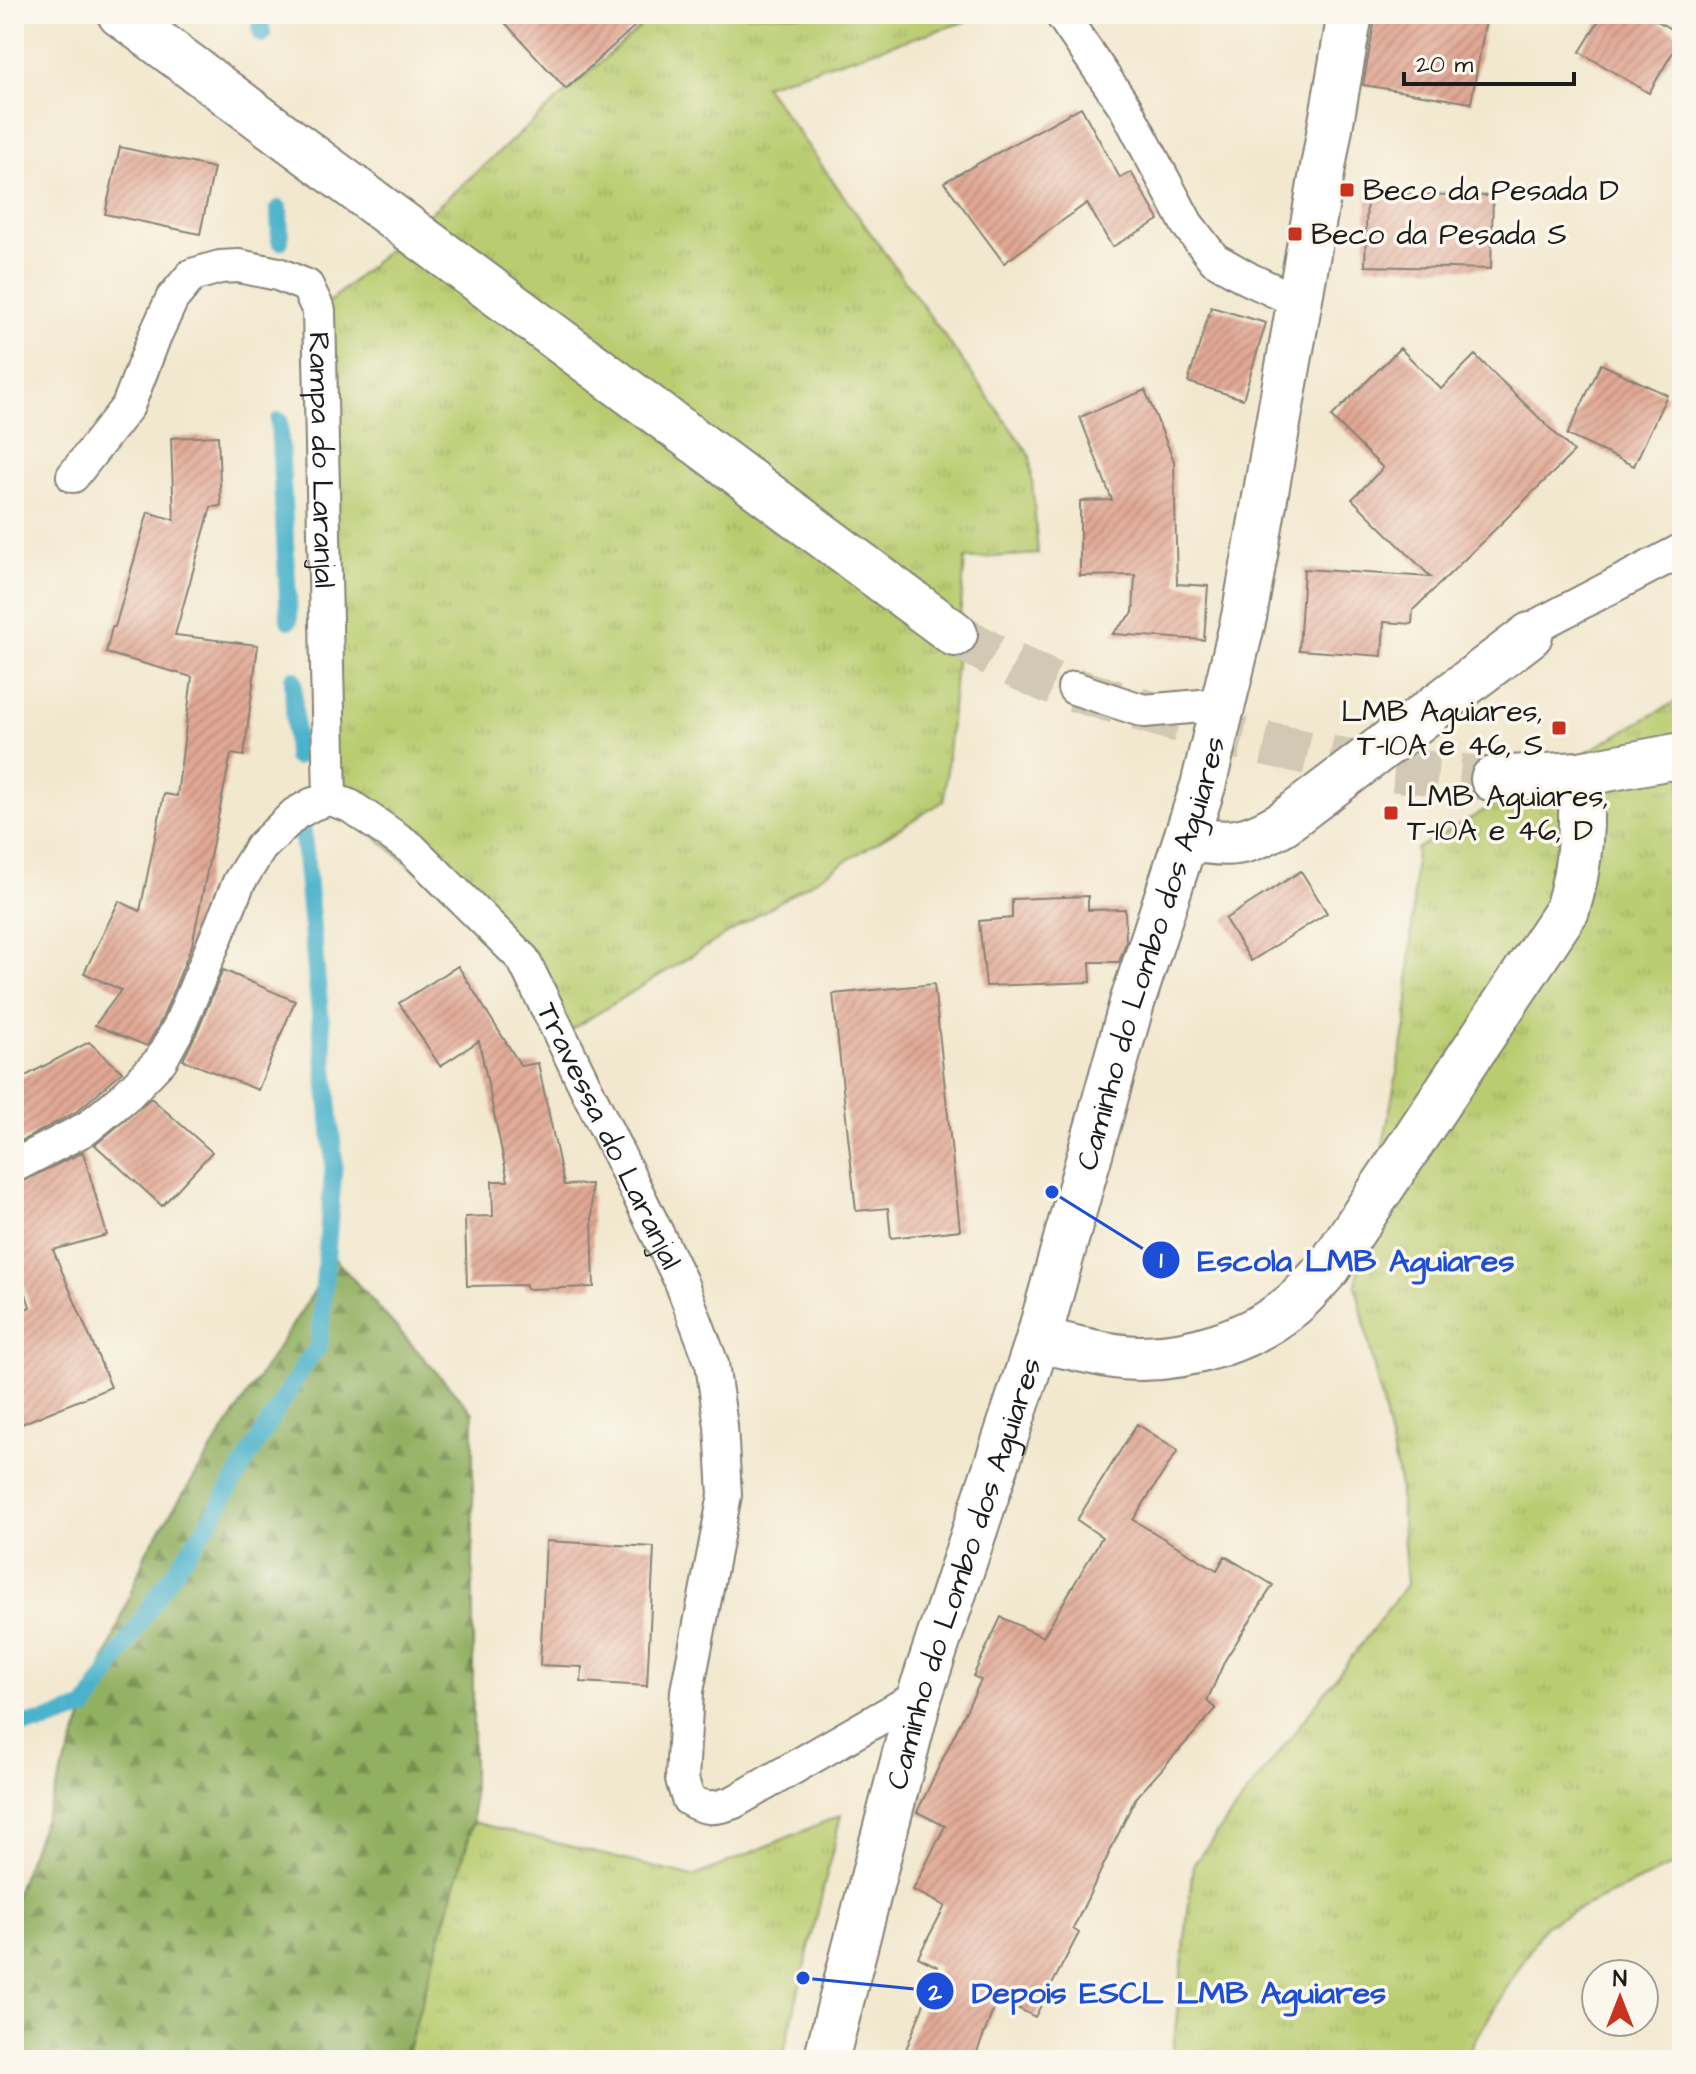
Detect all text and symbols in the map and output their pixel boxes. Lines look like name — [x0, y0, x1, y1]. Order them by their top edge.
scale bar — [1404, 36, 1574, 86]
text: 20 m — [1416, 48, 1473, 82]
place label: Beco da Pesada D — [1363, 170, 1619, 212]
marker: Beco da Pesada D — [1338, 181, 1356, 199]
place label: Beco da Pesada S — [1311, 214, 1567, 256]
marker: Beco da Pesada S — [1286, 225, 1304, 243]
street label: Rampa do Laranjal — [297, 331, 345, 589]
place label: LMB Aguiares, T-10A e 46, S — [1341, 691, 1543, 767]
marker: LMB Aguiares, T-10A e 46, S — [1550, 719, 1568, 737]
street label: Caminho do Lombo dos Aguiares — [1066, 732, 1236, 1175]
place label: LMB Aguiares, T-10A e 46, D — [1407, 776, 1609, 852]
marker: LMB Aguiares, T-10A e 46, D — [1382, 804, 1400, 822]
street label: Travessa do Laranjal — [525, 996, 692, 1276]
callout: Escola LMB Aguiares — [1141, 1232, 1530, 1288]
text: Escola LMB Aguiares — [1198, 1239, 1514, 1285]
text: 1 — [1159, 1244, 1163, 1278]
street label: Caminho do Lombo dos Aguiares — [877, 1352, 1053, 1794]
north arrow — [1580, 1958, 1660, 2038]
callout: Depois ESCL LMB Aguiares — [915, 1963, 1402, 2019]
text: N — [1613, 1964, 1627, 1995]
text: Depois ESCL LMB Aguiares — [972, 1971, 1386, 2017]
text: 2 — [927, 1976, 942, 2010]

